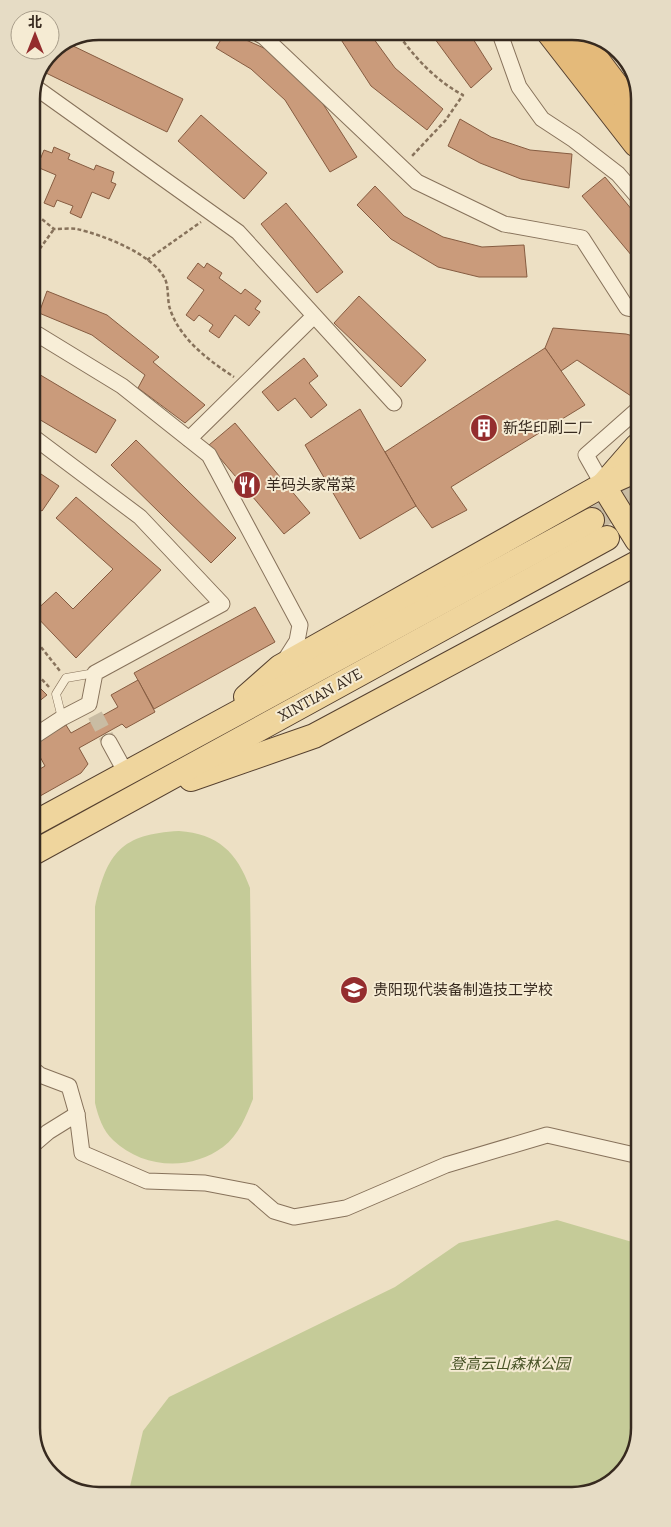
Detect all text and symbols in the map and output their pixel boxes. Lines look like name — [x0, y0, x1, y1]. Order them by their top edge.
north arrow — [10, 10, 60, 60]
text: 北 — [28, 14, 42, 31]
building icon: 新华印刷二厂 — [469, 413, 499, 443]
place label: 新华印刷二厂 — [503, 419, 593, 437]
restaurant icon: 羊码头家常菜 — [232, 470, 262, 500]
place label: 羊码头家常菜 — [266, 476, 356, 494]
street label: XINTIAN AVE — [275, 664, 365, 726]
school or university icon: 贵阳现代装备制造技工学校 — [339, 975, 369, 1005]
place label: 贵阳现代装备制造技工学校 — [373, 981, 553, 999]
park label: 登高云山森林公园 — [450, 1355, 572, 1373]

